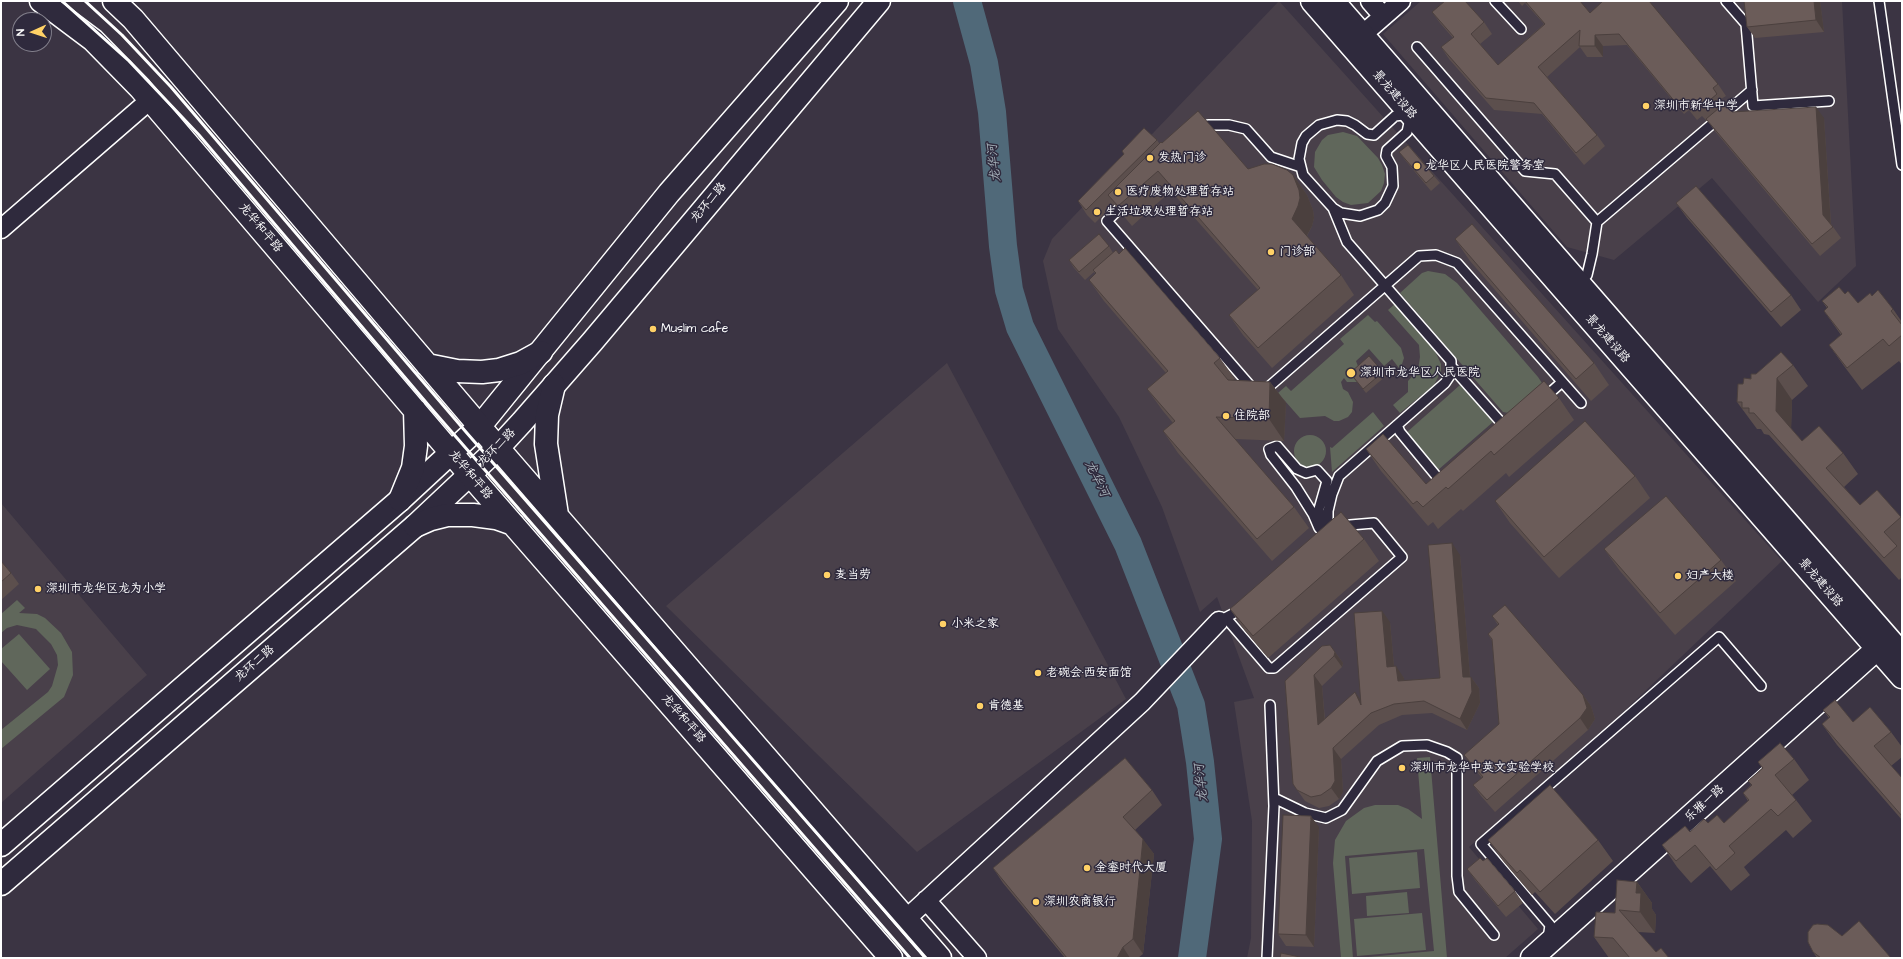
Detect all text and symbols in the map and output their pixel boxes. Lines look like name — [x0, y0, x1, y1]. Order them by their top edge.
north arrow — [12, 12, 52, 52]
text: N — [13, 29, 28, 36]
street label: 景龙建设路 — [1369, 68, 1419, 122]
place label: 深圳市新华中学 — [1654, 99, 1738, 113]
marker: 深圳市新华中学 — [1641, 101, 1651, 111]
water label: 龙华河 — [985, 143, 1005, 183]
place label: 发热门诊 — [1158, 151, 1206, 165]
marker: 发热门诊 — [1145, 153, 1155, 163]
place label: 龙华区人民医院警务室 — [1425, 159, 1545, 173]
marker: 龙华区人民医院警务室 — [1412, 161, 1422, 171]
street label: 龙环二路 — [688, 180, 730, 226]
place label: 医疗废物处理暂存站 — [1126, 185, 1234, 199]
marker: 医疗废物处理暂存站 — [1113, 187, 1123, 197]
street label: 龙华和平路 — [235, 200, 285, 256]
place label: 生活垃圾处理暂存站 — [1105, 205, 1213, 219]
marker: 生活垃圾处理暂存站 — [1092, 207, 1102, 217]
place label: 门诊部 — [1279, 245, 1315, 259]
marker: 门诊部 — [1266, 247, 1276, 257]
street label: 景龙建设路 — [1582, 312, 1632, 366]
place label: Muslim cafe — [661, 322, 728, 336]
marker: Muslim cafe — [648, 324, 658, 334]
place label: 深圳市龙华区人民医院 — [1360, 366, 1480, 380]
marker: 深圳市龙华区人民医院 — [1345, 367, 1357, 379]
place label: 住院部 — [1234, 409, 1270, 423]
marker: 住院部 — [1221, 411, 1231, 421]
street label: 龙环二路 — [475, 426, 519, 470]
street label: 龙华和平路 — [445, 447, 495, 503]
water label: 龙华河 — [1080, 458, 1112, 500]
street label: 景龙建设路 — [1795, 556, 1845, 610]
place label: 麦当劳 — [835, 568, 871, 582]
place label: 妇产大楼 — [1686, 569, 1734, 583]
marker: 麦当劳 — [822, 570, 832, 580]
marker: 妇产大楼 — [1673, 571, 1683, 581]
place label: 深圳市龙华区龙为小学 — [46, 582, 166, 596]
marker: 深圳市龙华区龙为小学 — [33, 584, 43, 594]
place label: 小米之家 — [951, 617, 999, 631]
marker: 小米之家 — [938, 619, 948, 629]
street label: 龙环二路 — [232, 643, 278, 685]
place label: 老碗会·西安面馆 — [1046, 666, 1132, 680]
marker: 老碗会·西安面馆 — [1033, 668, 1043, 678]
street label: 龙华和平路 — [658, 692, 708, 746]
place label: 肯德基 — [988, 699, 1024, 713]
marker: 肯德基 — [975, 701, 985, 711]
place label: 深圳市龙华中英文实验学校 — [1410, 761, 1554, 775]
water label: 龙华河 — [1192, 763, 1212, 803]
marker: 深圳市龙华中英文实验学校 — [1397, 763, 1407, 773]
street label: 乐雅一路 — [1682, 783, 1728, 825]
place label: 金銮时代大厦 — [1095, 861, 1167, 875]
marker: 金銮时代大厦 — [1082, 863, 1092, 873]
place label: 深圳农商银行 — [1044, 895, 1116, 909]
marker: 深圳农商银行 — [1031, 897, 1041, 907]

